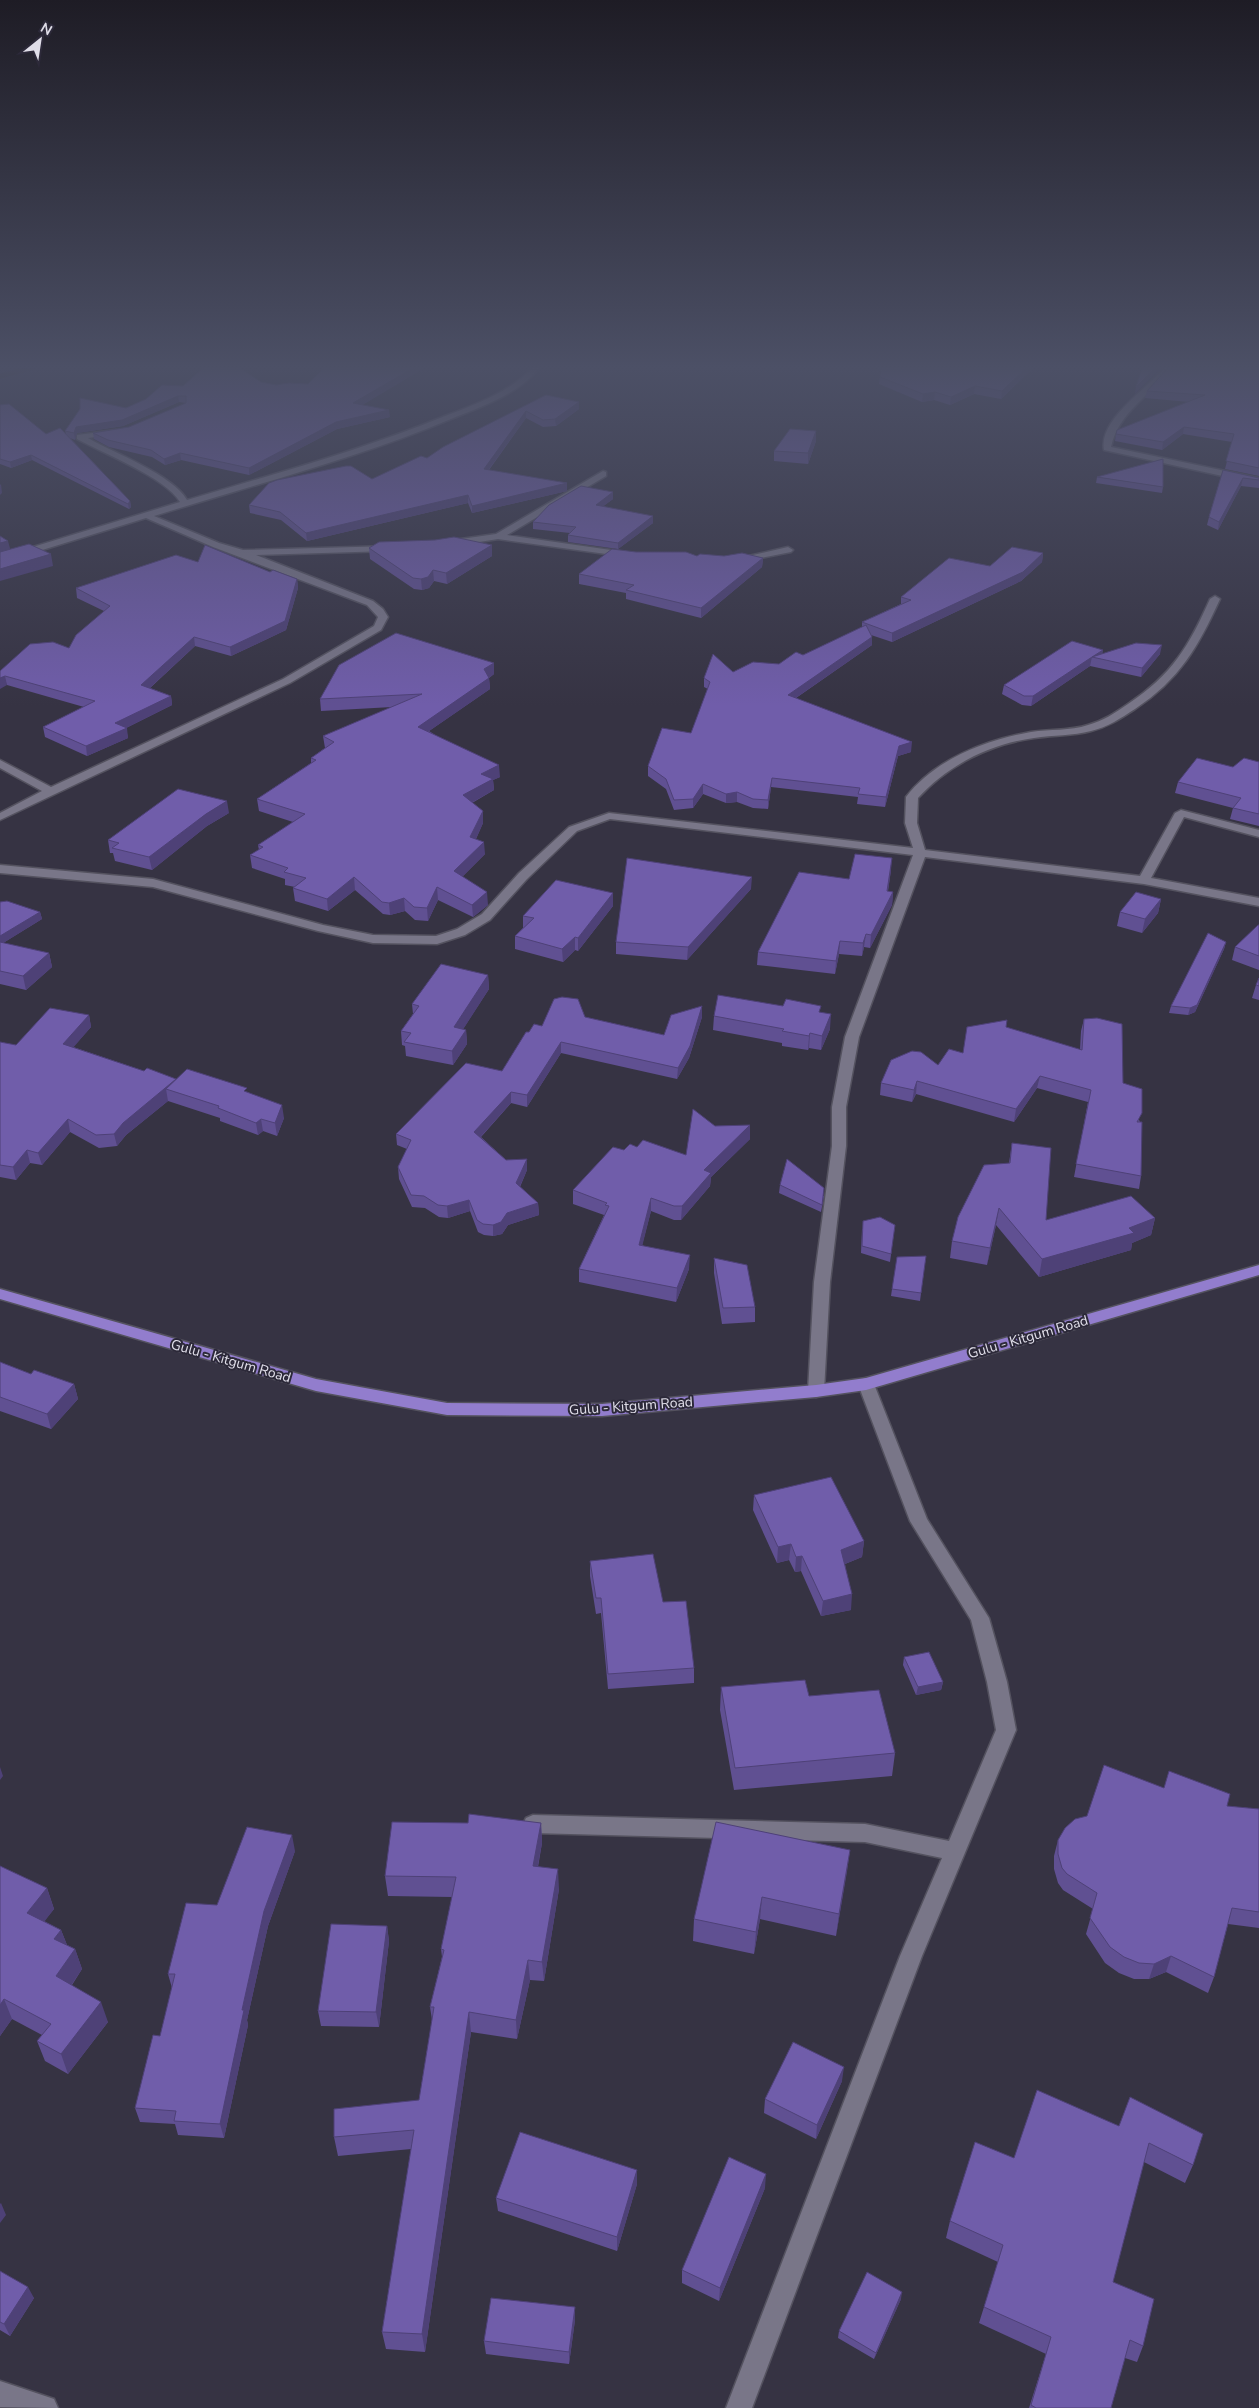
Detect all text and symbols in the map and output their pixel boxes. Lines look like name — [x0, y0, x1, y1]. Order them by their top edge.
north arrow — [15, 15, 65, 65]
text: N — [37, 18, 56, 40]
street label: Gulu - Kitgum Road — [966, 1311, 1090, 1363]
street label: Gulu - Kitgum Road — [169, 1335, 293, 1387]
street label: Gulu - Kitgum Road — [568, 1392, 694, 1420]

